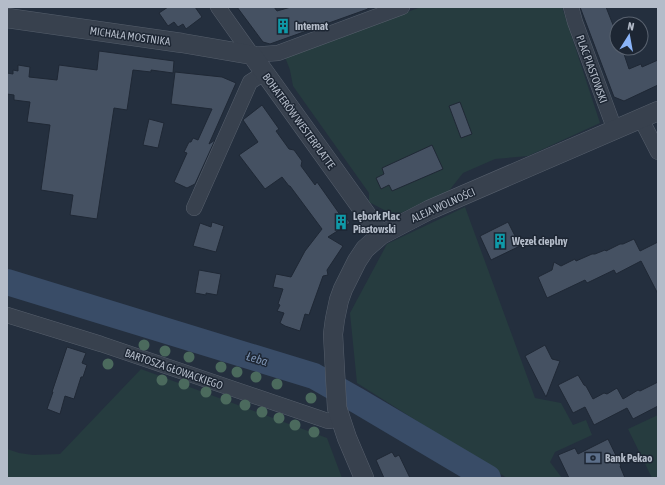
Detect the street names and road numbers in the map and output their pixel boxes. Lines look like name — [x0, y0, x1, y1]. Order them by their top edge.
street label: MICHAŁA MOSTNIKA — [89, 24, 172, 48]
street label: PLAC PIASTOWSKI — [574, 33, 610, 105]
street label: BOHATERÓW WESTERPLATTE — [260, 71, 338, 171]
street label: ALEJA WOLNOŚCI — [409, 186, 477, 224]
street label: BARTOSZA GŁOWACKIEGO — [123, 347, 225, 391]

